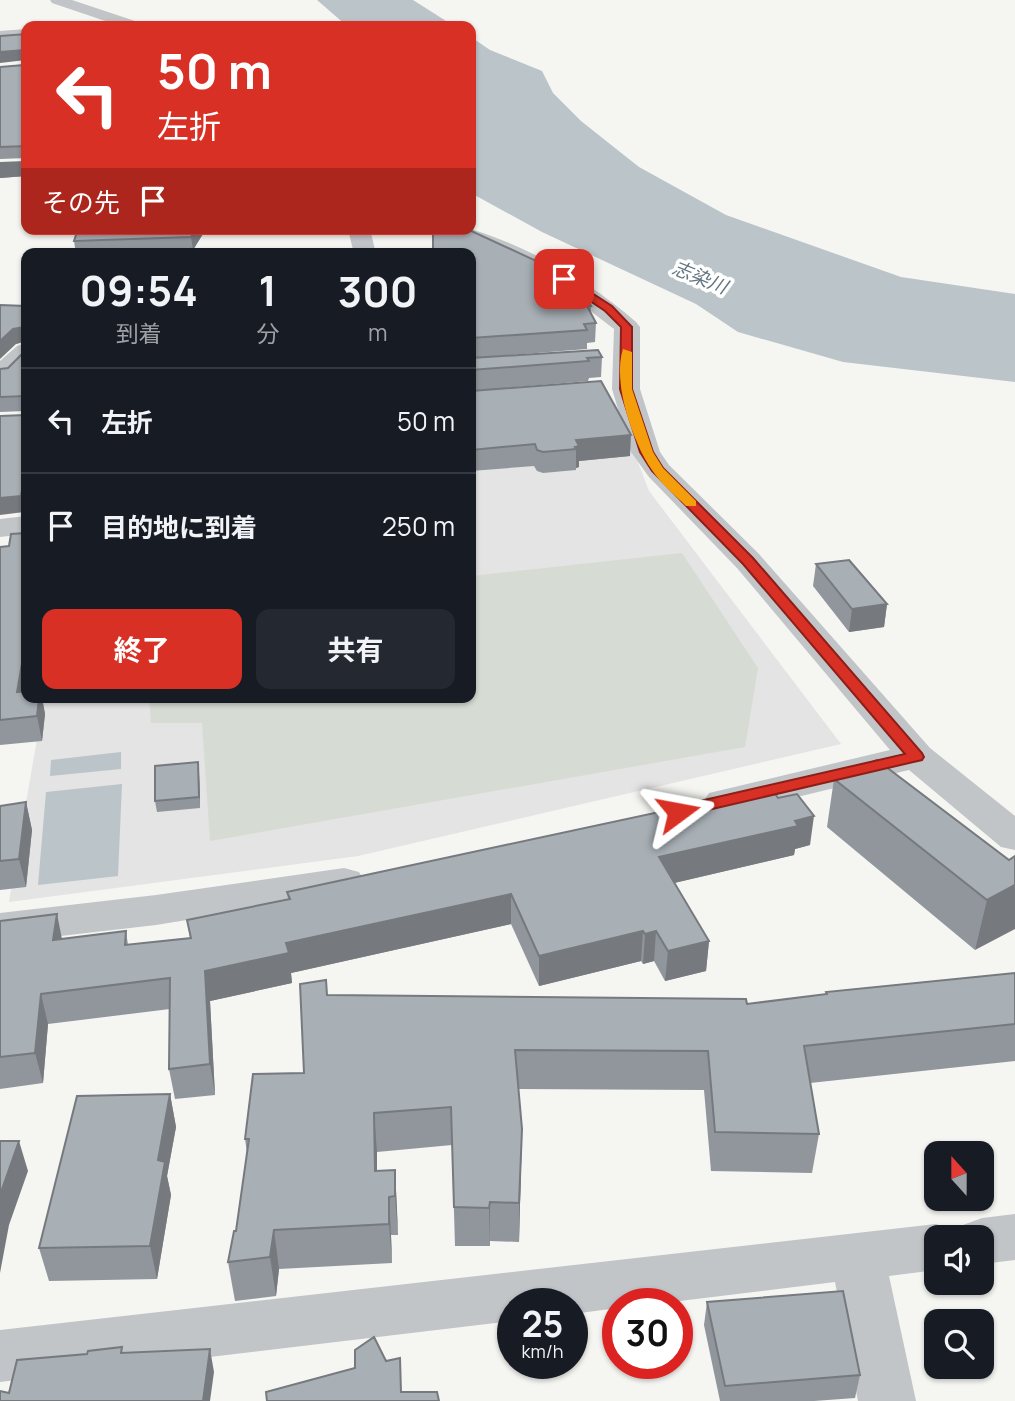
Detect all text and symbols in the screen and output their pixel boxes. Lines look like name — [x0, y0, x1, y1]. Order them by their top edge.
text: 50 m — [157, 37, 272, 104]
icon: left — [42, 49, 133, 140]
text: 左折 — [157, 104, 221, 148]
icon: arrive — [134, 182, 172, 220]
text: その先 — [42, 184, 120, 220]
pin — [534, 249, 594, 309]
water label: 志染川 — [669, 254, 733, 300]
icon: arrive — [545, 260, 583, 298]
text: 09:54 — [80, 261, 198, 319]
text: 1 — [259, 261, 277, 319]
text: 300 — [338, 262, 418, 320]
text: m — [368, 316, 387, 348]
text: 到着 — [116, 317, 162, 349]
text: 分 — [256, 317, 279, 349]
icon: left — [42, 402, 80, 440]
text: 50 m — [397, 403, 455, 439]
text: 左折 — [101, 404, 153, 440]
icon: arrive — [42, 507, 80, 545]
text: 250 m — [382, 508, 455, 544]
text: 目的地に到着 — [101, 509, 257, 545]
button: 終了 — [42, 609, 242, 689]
button: 共有 — [256, 609, 455, 689]
position arrow — [641, 775, 715, 849]
north arrow — [924, 1141, 994, 1211]
map controls — [924, 1141, 994, 1379]
button: sound — [924, 1225, 994, 1295]
speed limit sign: 30 — [602, 1288, 693, 1379]
text: 25 — [522, 1300, 563, 1348]
button: search — [924, 1309, 994, 1379]
text: km/h — [522, 1339, 563, 1363]

